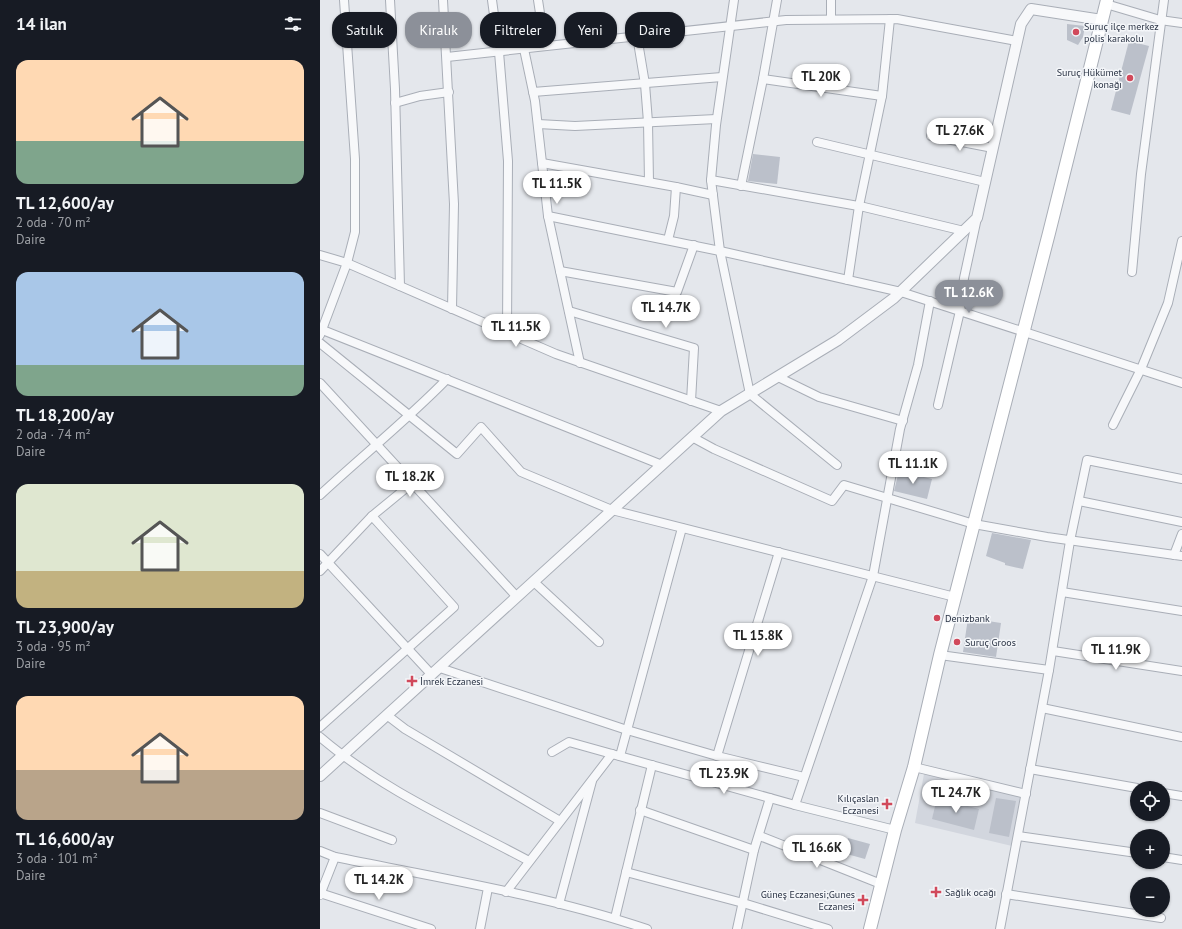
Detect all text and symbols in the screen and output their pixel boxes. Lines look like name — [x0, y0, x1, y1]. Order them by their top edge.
chip: Satılık — [332, 12, 397, 48]
chip: Kiralık — [405, 12, 472, 48]
chip: Filtreler — [480, 12, 556, 48]
chip: Yeni — [564, 12, 617, 48]
chip: Daire — [625, 12, 685, 48]
text: 14 ilan — [16, 13, 67, 35]
icon: filters — [282, 13, 304, 35]
place label: Suruç ilçe merkez polis karakolu — [1084, 20, 1159, 45]
marker: Suruç ilçe merkez polis karakolu — [1071, 27, 1081, 37]
pin: TL 20K — [788, 64, 854, 98]
place label: Suruç Hükümet konağı — [1057, 66, 1123, 91]
text: TL 20K — [801, 68, 841, 85]
marker: Suruç Hükümet konağı — [1125, 73, 1135, 83]
icon: home — [124, 86, 196, 158]
pin: TL 27.6K — [919, 118, 1001, 152]
text: TL 27.6K — [936, 122, 984, 139]
pin: TL 11.5K — [516, 171, 598, 205]
text: TL 11.5K — [532, 175, 582, 192]
text: TL 12,600/ay — [16, 192, 114, 214]
text: 2 oda · 70 m² — [16, 214, 91, 231]
text: Daire — [16, 231, 45, 248]
pin: TL 12.6K — [928, 280, 1010, 314]
text: TL 12.6K — [944, 284, 994, 301]
pin: TL 14.7K — [625, 295, 707, 329]
icon: home — [124, 298, 196, 370]
text: TL 14.7K — [641, 299, 691, 316]
pin: TL 11.5K — [475, 314, 557, 348]
text: TL 11.5K — [491, 318, 541, 335]
text: TL 18,200/ay — [16, 404, 114, 426]
text: 2 oda · 74 m² — [16, 426, 91, 443]
text: Daire — [16, 443, 45, 460]
pin: TL 11.1K — [872, 451, 954, 485]
text: TL 11.1K — [888, 455, 938, 472]
pin: TL 18.2K — [369, 464, 451, 498]
text: TL 18.2K — [385, 468, 435, 485]
icon: home — [124, 510, 196, 582]
place label: Denizbank — [945, 612, 990, 625]
marker: Denizbank — [932, 613, 942, 623]
text: TL 23,900/ay — [16, 616, 114, 638]
pin: TL 15.8K — [717, 623, 799, 657]
text: TL 15.8K — [733, 627, 783, 644]
place label: Suruç Groos — [965, 636, 1016, 649]
marker: Suruç Groos — [952, 637, 962, 647]
pin: TL 11.9K — [1075, 637, 1157, 671]
text: 3 oda · 95 m² — [16, 638, 91, 655]
text: TL 11.9K — [1091, 641, 1141, 658]
text: Daire — [16, 655, 45, 672]
place label: İmrek Eczanesi — [420, 675, 483, 688]
marker: İmrek Eczanesi — [407, 676, 417, 686]
icon: home — [124, 722, 196, 794]
pin: TL 23.9K — [683, 761, 765, 795]
text: TL 23.9K — [699, 765, 749, 782]
pin: TL 24.7K — [915, 780, 997, 814]
map controls — [1130, 781, 1170, 917]
button: locate — [1130, 781, 1170, 821]
text: TL 24.7K — [931, 784, 981, 801]
place label: Kılıçaslan Eczanesi — [838, 792, 879, 817]
marker: Kılıçaslan Eczanesi — [882, 799, 892, 809]
text: TL 16,600/ay — [16, 828, 114, 850]
button: + — [1130, 829, 1170, 869]
pin: TL 16.6K — [776, 835, 858, 869]
text: TL 16.6K — [792, 839, 842, 856]
text: 3 oda · 101 m² — [16, 850, 98, 867]
text: Daire — [16, 867, 45, 884]
pin: TL 14.2K — [338, 867, 420, 901]
text: TL 14.2K — [354, 871, 404, 888]
button: − — [1130, 877, 1170, 917]
marker: Sağlık ocağı — [930, 886, 942, 898]
place label: Sağlık ocağı — [945, 886, 996, 899]
place label: Güneş Eczanesi;Gunes Eczanesi — [761, 888, 855, 913]
marker: Güneş Eczanesi;Gunes Eczanesi — [858, 895, 868, 905]

